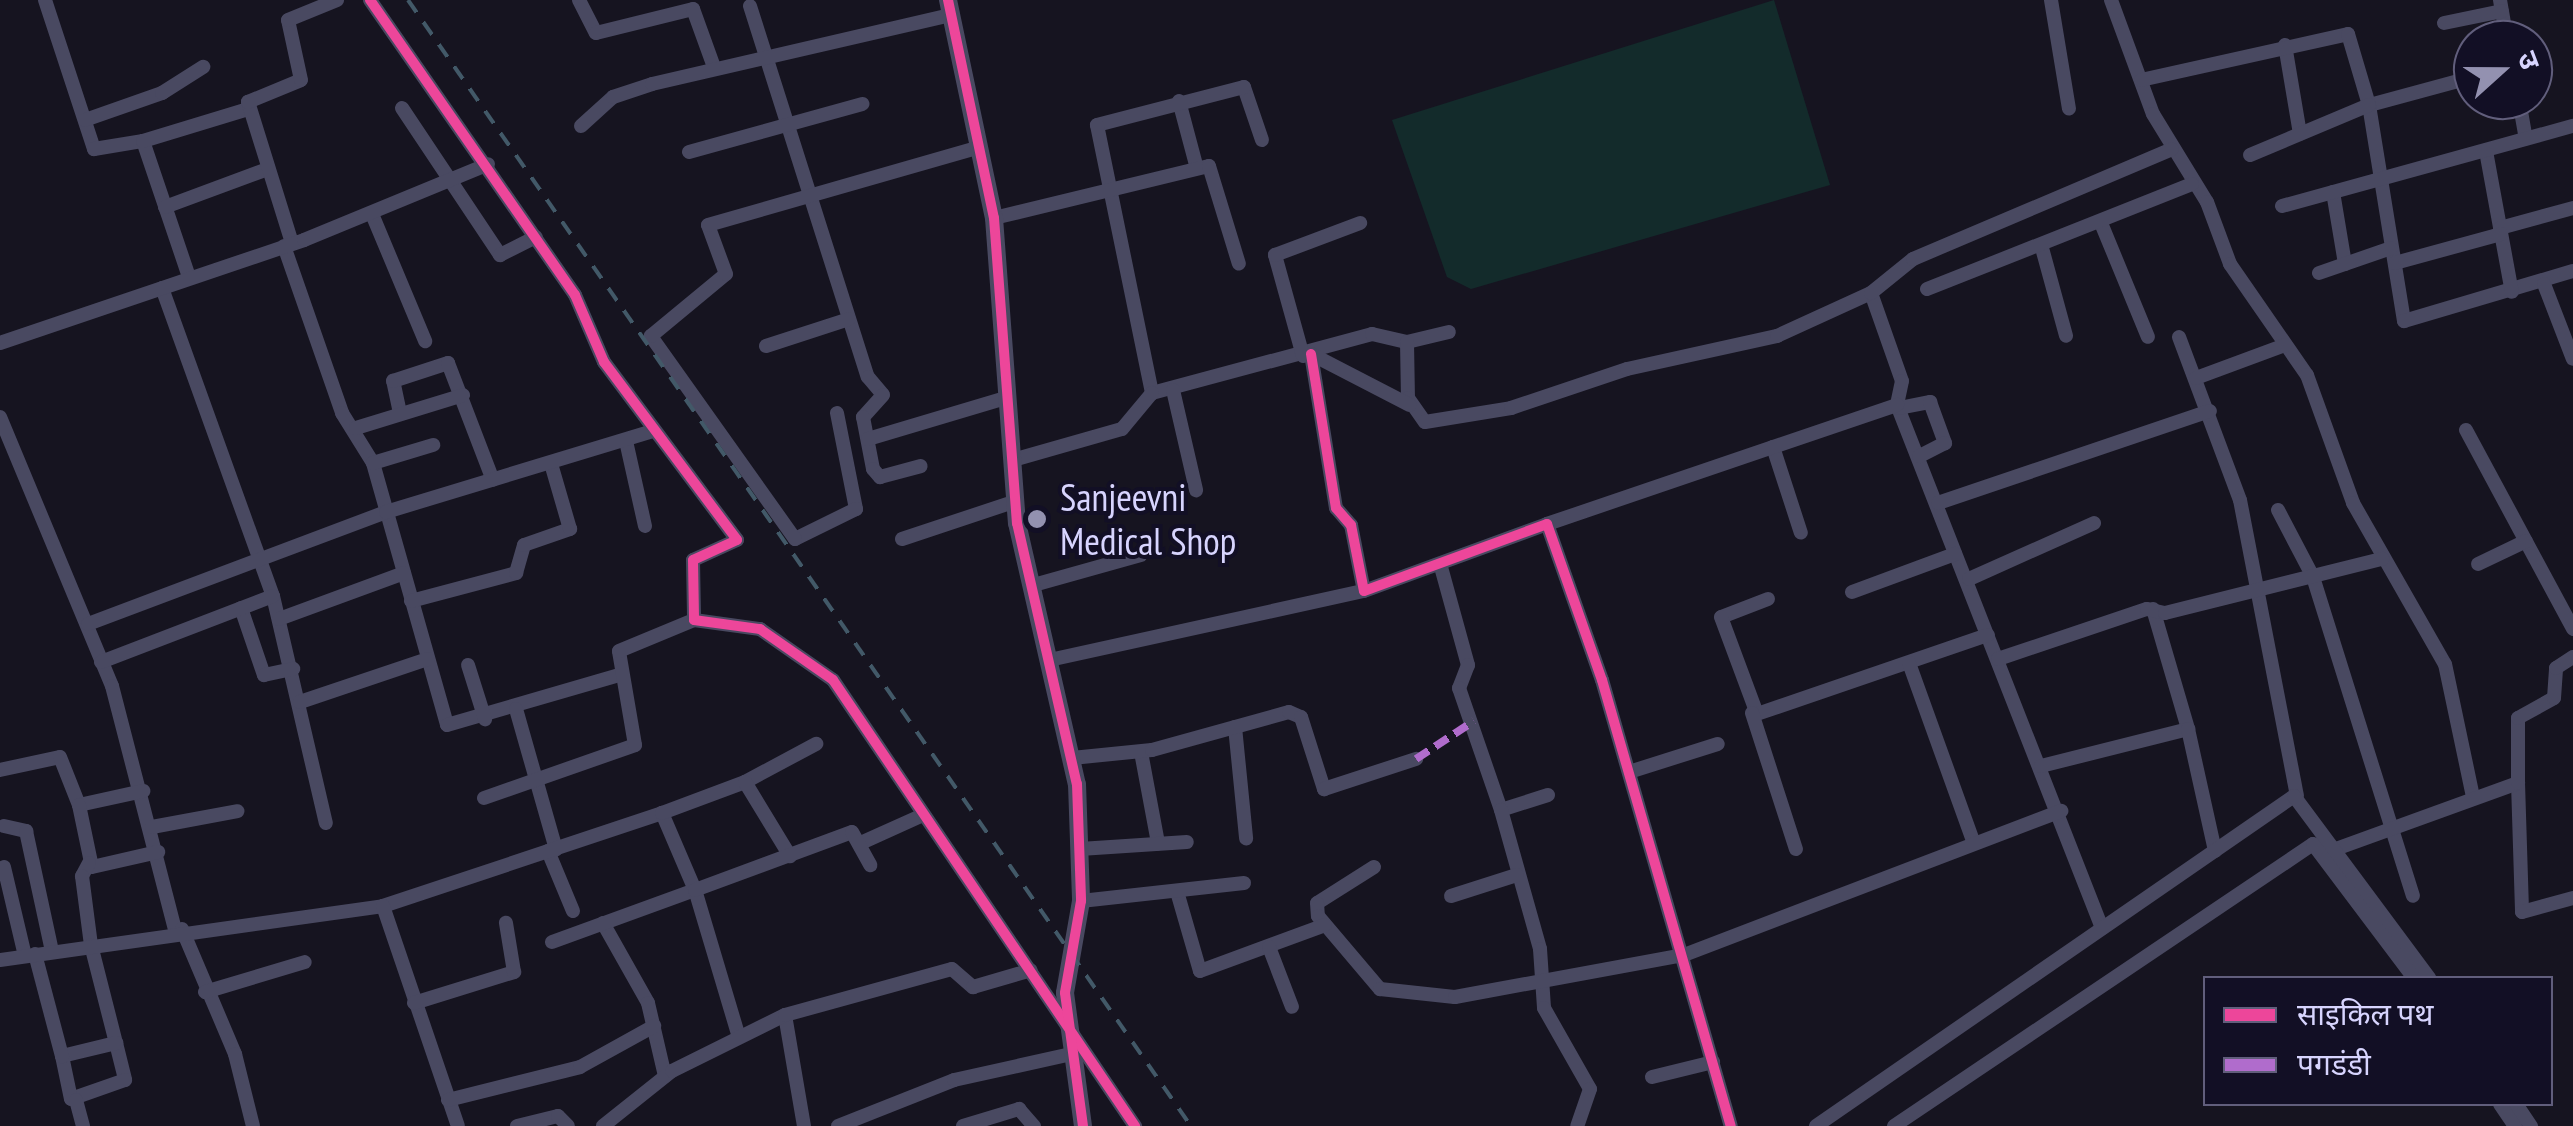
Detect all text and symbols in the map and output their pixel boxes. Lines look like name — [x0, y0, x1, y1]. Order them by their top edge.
north arrow — [2453, 20, 2553, 120]
text: उ — [2509, 45, 2550, 74]
place label: Sanjeevni Medical Shop — [1060, 474, 1236, 564]
marker: Sanjeevni Medical Shop — [1024, 506, 1050, 532]
legend — [2203, 976, 2553, 1106]
text: साइकिल पथ — [2297, 994, 2434, 1033]
text: पगडंडी — [2297, 1044, 2371, 1083]

